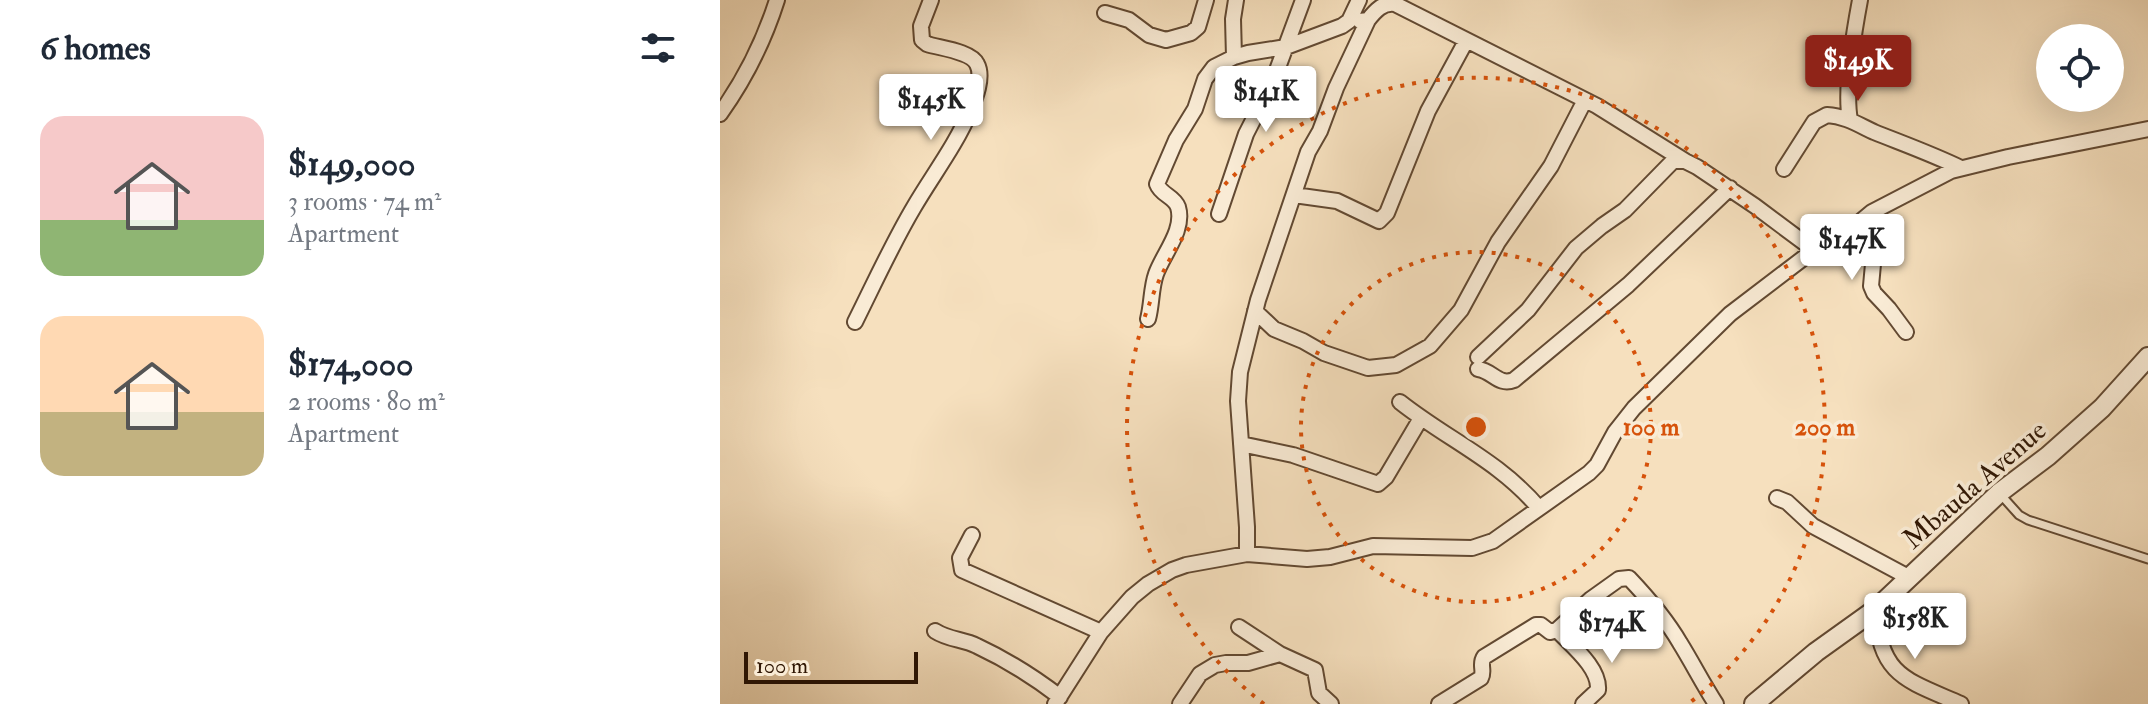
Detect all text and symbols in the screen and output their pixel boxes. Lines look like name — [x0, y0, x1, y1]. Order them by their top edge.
map controls — [2036, 24, 2124, 112]
button: locate — [2036, 24, 2124, 112]
icon: filters — [636, 26, 680, 70]
text: 6 homes — [40, 27, 151, 70]
pin: $149K — [1802, 35, 1914, 103]
text: $149K — [1823, 45, 1893, 77]
pin: $141K — [1210, 66, 1322, 134]
pin: $145K — [875, 74, 987, 142]
text: $141K — [1233, 76, 1299, 108]
text: $145K — [897, 84, 965, 116]
text: $149,000 — [288, 143, 416, 186]
icon: home — [104, 148, 200, 244]
text: 3 rooms · 74 m² — [288, 186, 441, 218]
pin: $147K — [1796, 214, 1908, 282]
text: Apartment — [288, 218, 399, 250]
text: $147K — [1818, 224, 1886, 256]
text: $174,000 — [288, 343, 414, 386]
icon: home — [104, 348, 200, 444]
text: 2 rooms · 80 m² — [288, 386, 445, 418]
text: 100 m — [1623, 412, 1680, 443]
text: 200 m — [1795, 412, 1856, 443]
centre of rings — [1462, 413, 1490, 441]
street label: Mbauda Avenue — [1896, 413, 2054, 557]
text: Apartment — [288, 418, 399, 450]
pin: $158K — [1859, 593, 1971, 661]
pin: $174K — [1556, 597, 1668, 665]
text: $158K — [1882, 603, 1948, 635]
text: $174K — [1578, 607, 1646, 639]
scale bar — [744, 648, 918, 684]
text: 100 m — [756, 652, 808, 680]

